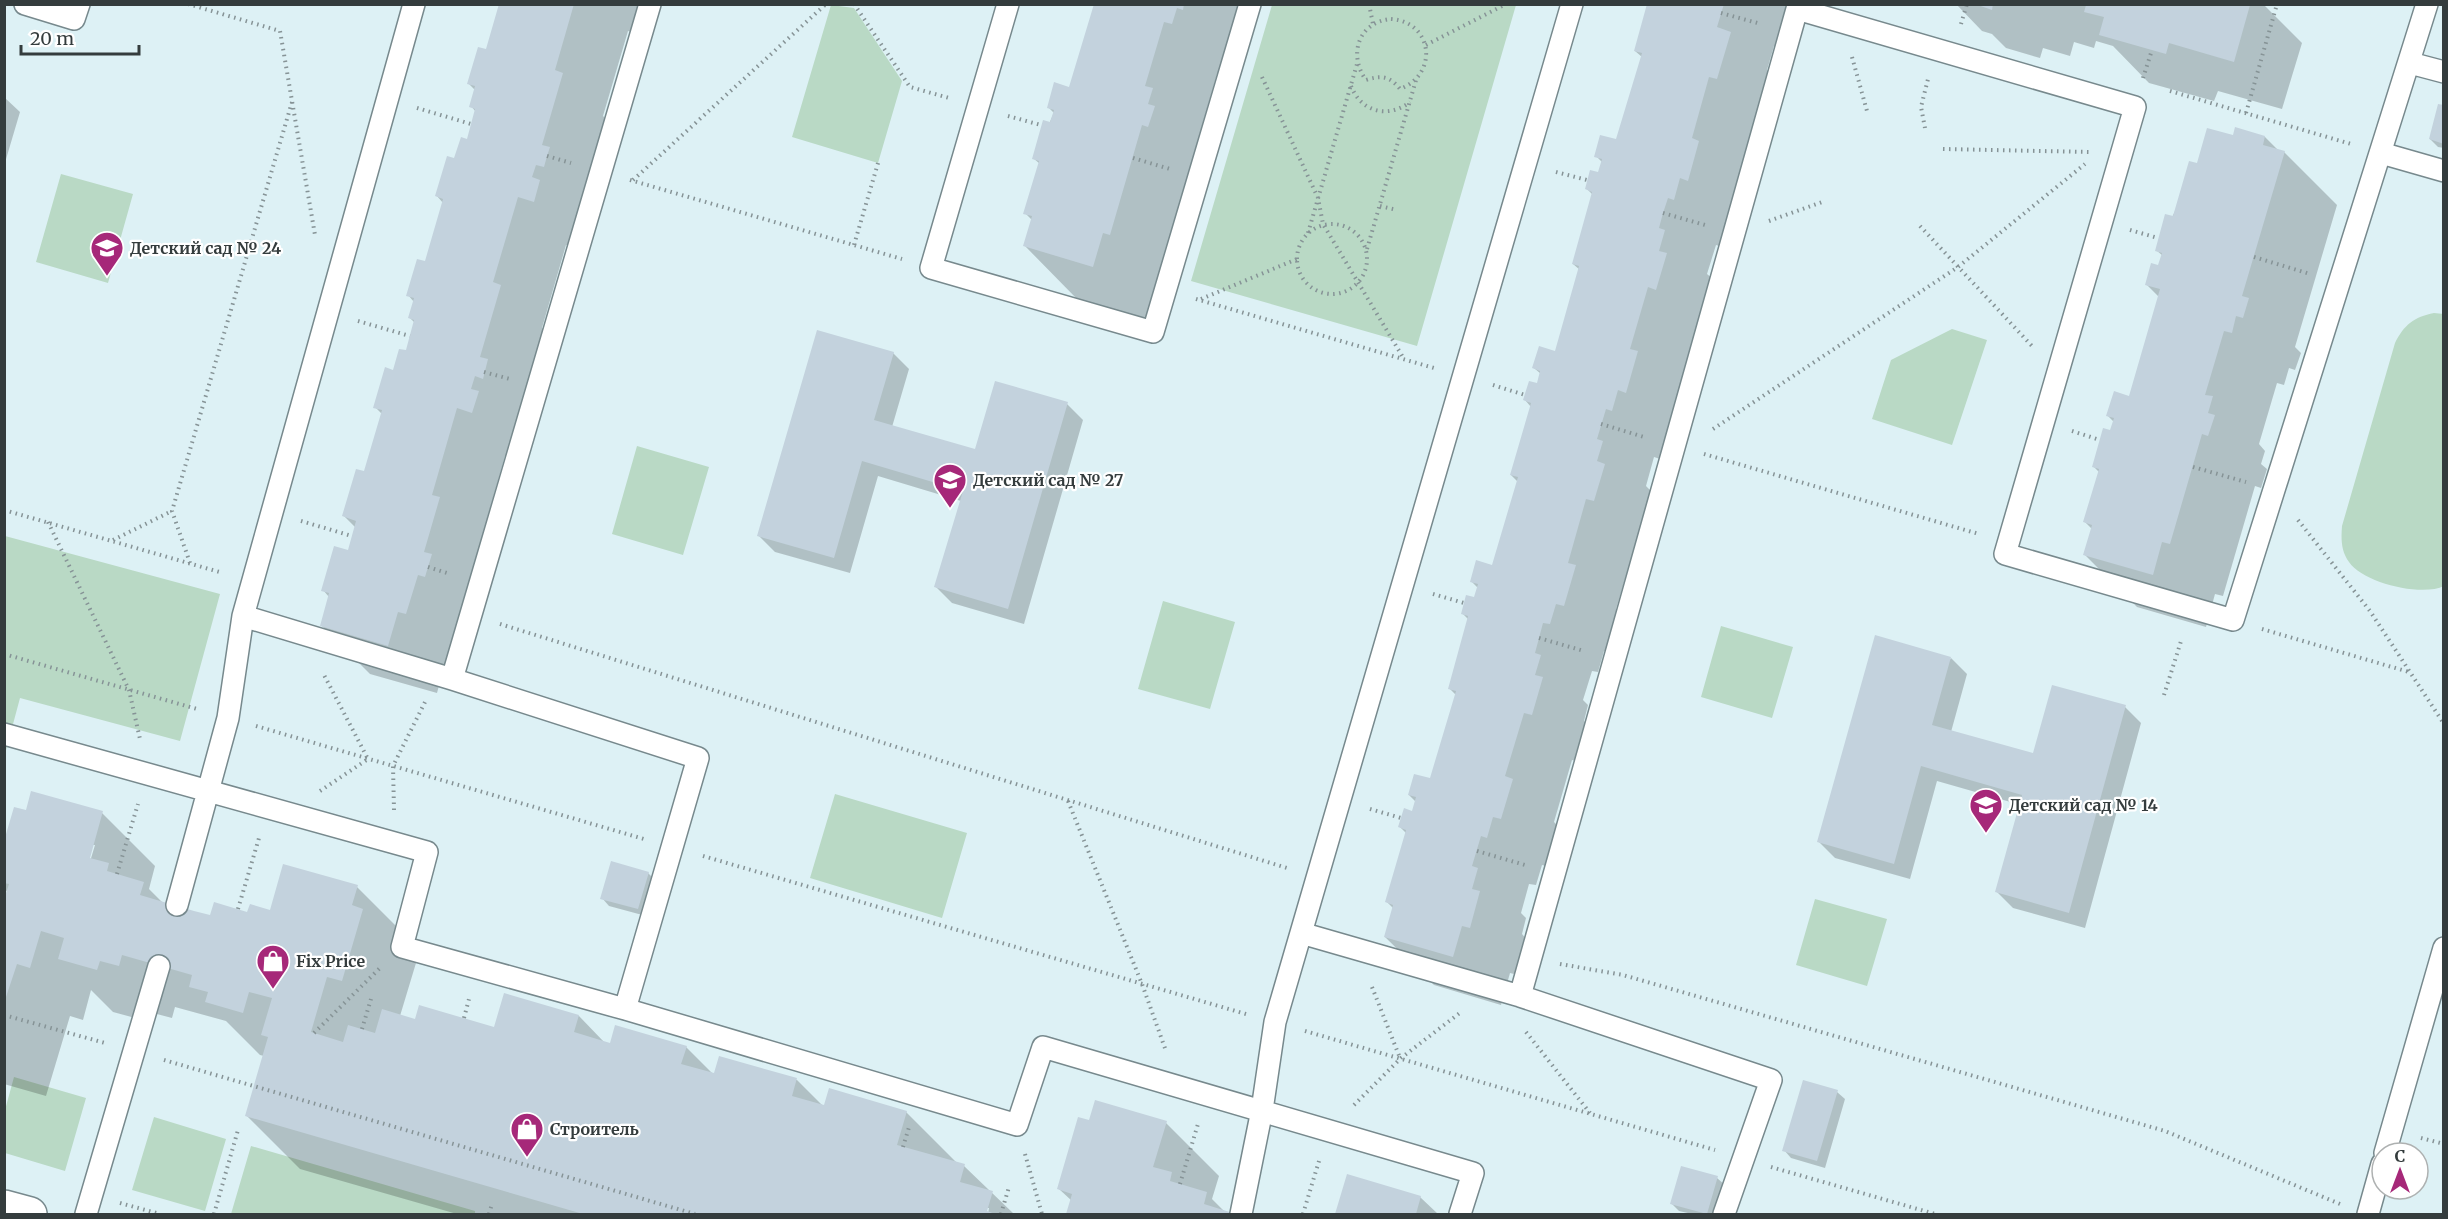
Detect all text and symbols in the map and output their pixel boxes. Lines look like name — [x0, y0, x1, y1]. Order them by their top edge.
scale bar — [21, 18, 140, 56]
text: 20 m — [30, 27, 74, 50]
school or university icon: Детский сад № 24 — [89, 230, 125, 277]
place label: Детский сад № 24 — [130, 238, 281, 258]
school or university icon: Детский сад № 27 — [932, 462, 968, 509]
place label: Детский сад № 27 — [973, 470, 1124, 490]
school or university icon: Детский сад № 14 — [1968, 787, 2004, 834]
place label: Детский сад № 14 — [2009, 795, 2158, 815]
shop icon: Fix Price — [255, 943, 291, 990]
place label: Fix Price — [296, 951, 365, 971]
shop icon: Строитель — [509, 1111, 545, 1158]
place label: Строитель — [550, 1119, 639, 1139]
north arrow — [2370, 1141, 2430, 1201]
text: С — [2395, 1146, 2405, 1166]

